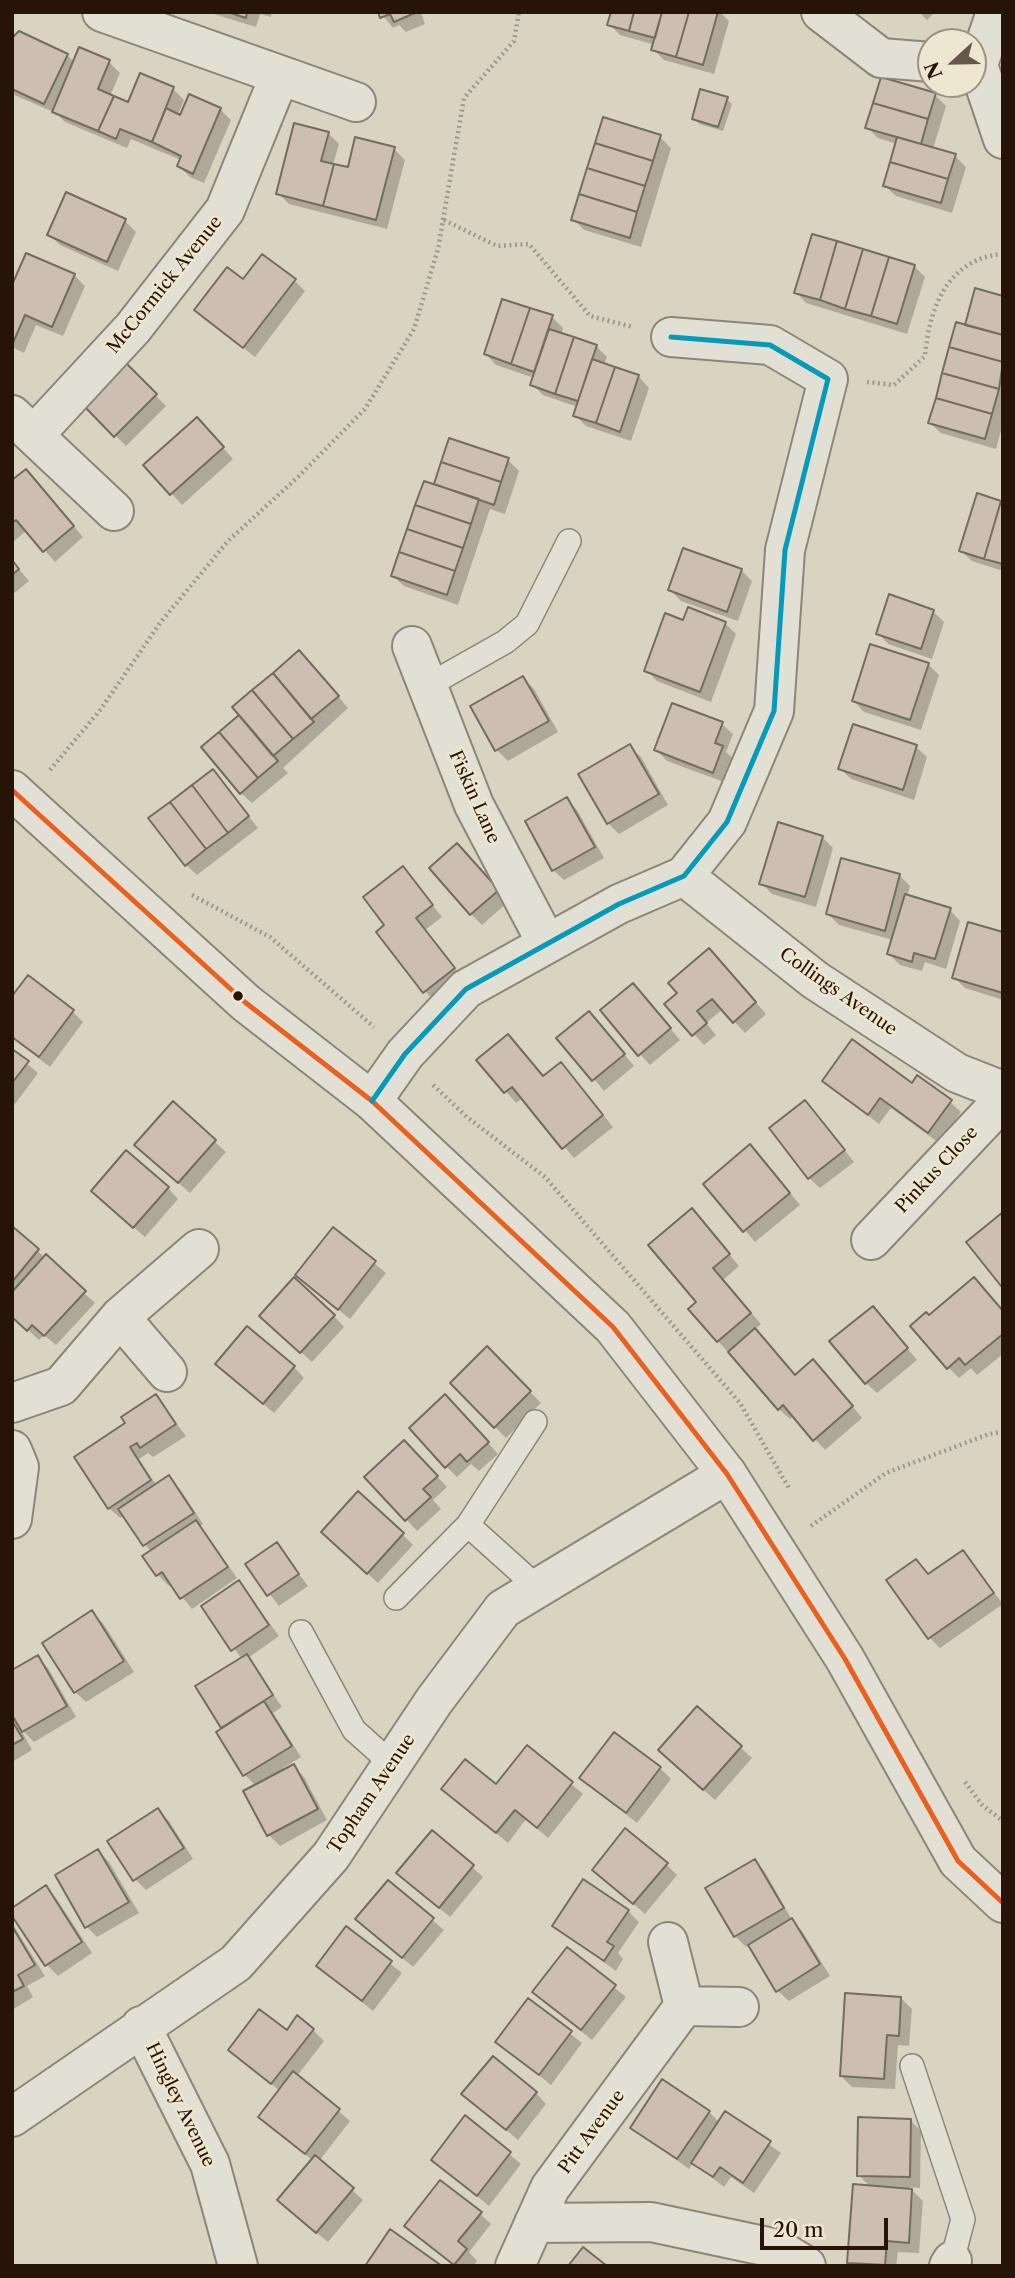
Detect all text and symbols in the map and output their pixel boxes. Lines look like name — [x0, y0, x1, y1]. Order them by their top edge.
north arrow — [917, 28, 987, 98]
text: N — [920, 58, 948, 82]
street label: McCormick Avenue — [103, 212, 227, 358]
street label: Fiskin Lane — [444, 747, 504, 847]
street label: Collings Avenue — [775, 943, 901, 1041]
unlabelled marker — [231, 989, 245, 1003]
street label: Pinkus Close — [891, 1122, 983, 1218]
street label: Topham Avenue — [324, 1730, 420, 1858]
street label: Hingley Avenue — [141, 2039, 219, 2171]
street label: Pitt Avenue — [554, 2086, 630, 2178]
scale bar — [763, 2204, 891, 2248]
text: 20 m — [773, 2217, 824, 2242]

